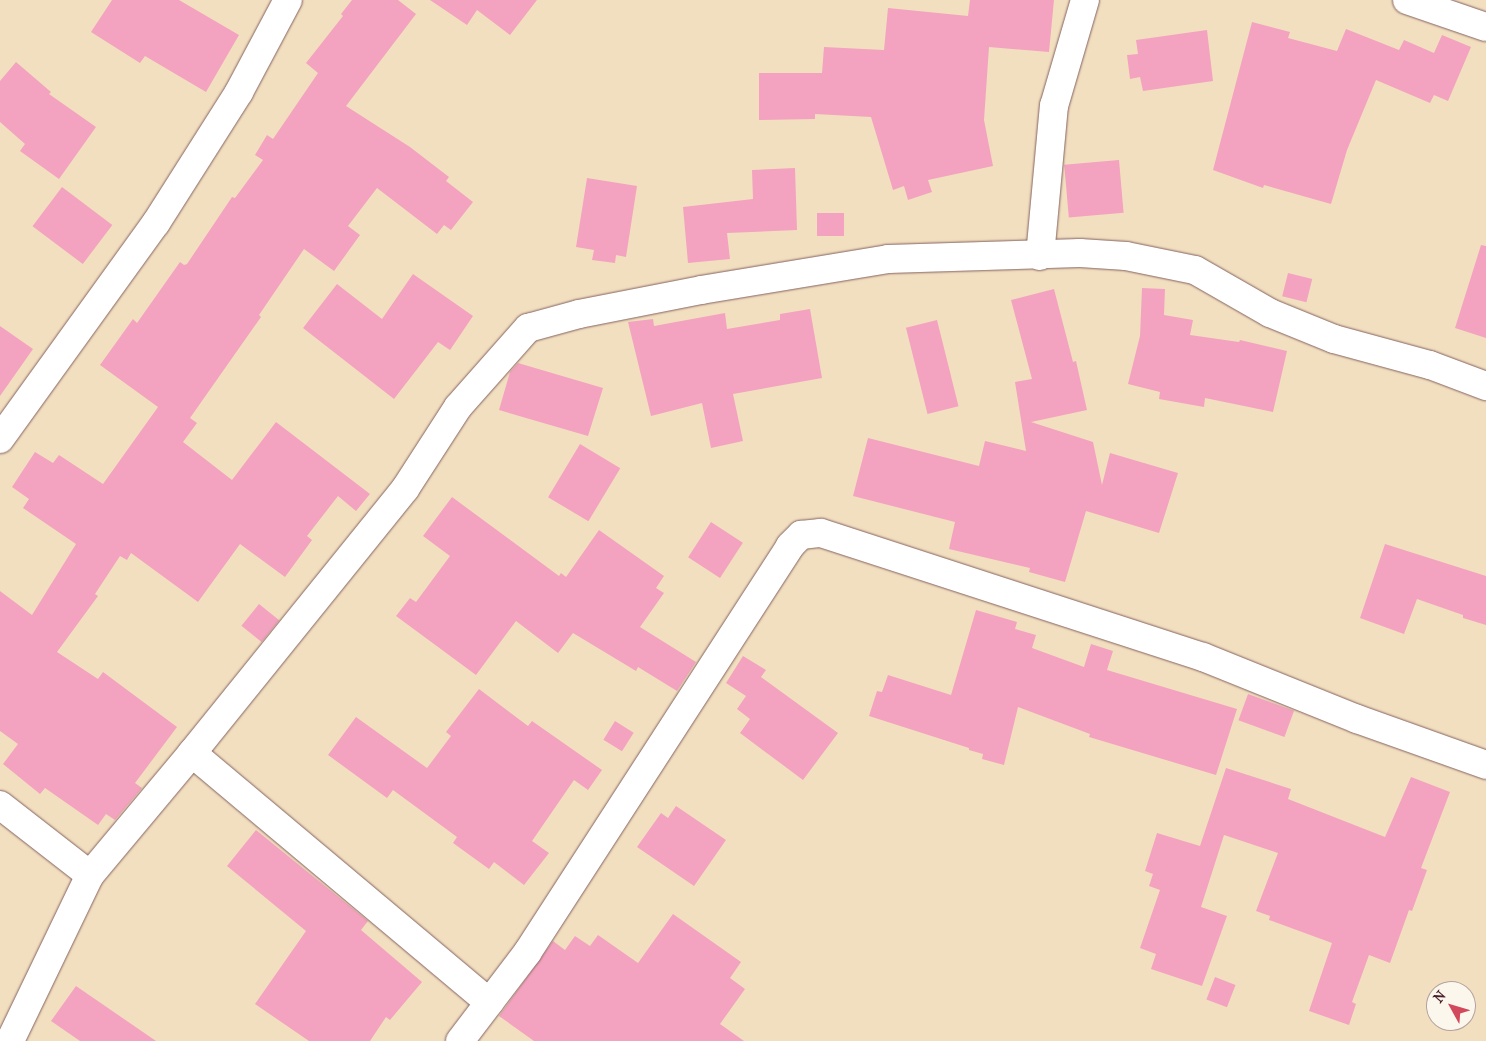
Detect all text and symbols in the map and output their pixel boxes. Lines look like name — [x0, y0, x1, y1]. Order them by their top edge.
north arrow — [1426, 981, 1476, 1031]
text: N — [1430, 987, 1450, 1006]

